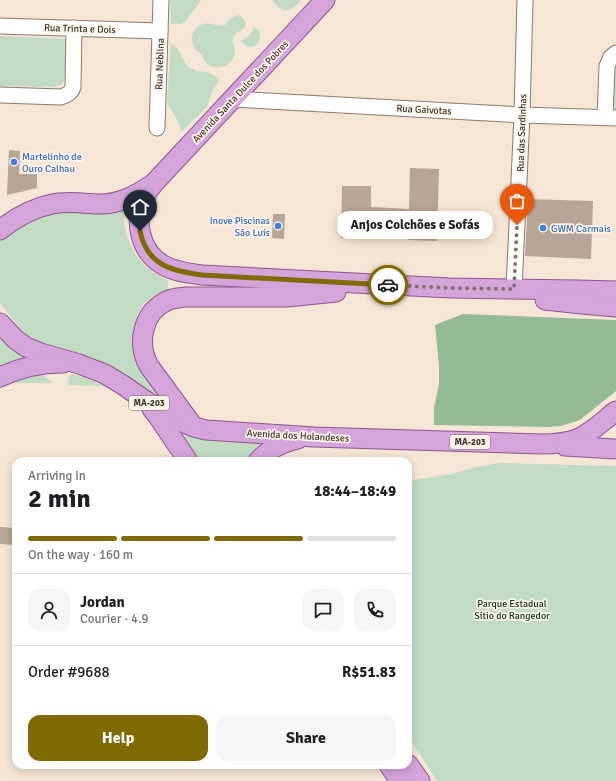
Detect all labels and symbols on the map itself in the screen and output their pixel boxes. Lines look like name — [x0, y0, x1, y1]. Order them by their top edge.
street label: Rua Trinta e Dois — [44, 22, 117, 36]
street label: Rua Neblina — [153, 38, 167, 90]
street label: Avenida Santa Dulce dos Pobres — [190, 38, 292, 145]
street label: Rua das Sardinhas — [515, 93, 529, 172]
street label: Rua Gaivotas — [396, 103, 452, 117]
place label: Martelinho de Ouro Calhau — [22, 151, 82, 175]
marker: Martelinho de Ouro Calhau — [9, 157, 19, 167]
pin — [500, 184, 534, 225]
pin — [123, 190, 157, 231]
callout: Anjos Colchões e Sofás — [337, 211, 493, 239]
place label: Inove Piscinas São Luís — [210, 215, 271, 239]
marker: Inove Piscinas São Luís — [273, 221, 283, 231]
marker: GWM Carmais — [538, 223, 548, 233]
place label: GWM Carmais — [551, 223, 612, 235]
courier — [368, 265, 408, 305]
road number: MA-203 — [129, 396, 169, 410]
street label: Avenida dos Holandeses — [246, 427, 350, 445]
road number: MA-203 — [450, 435, 490, 449]
park label: Parque Estadual Sítio do Rangedor — [474, 598, 550, 622]

